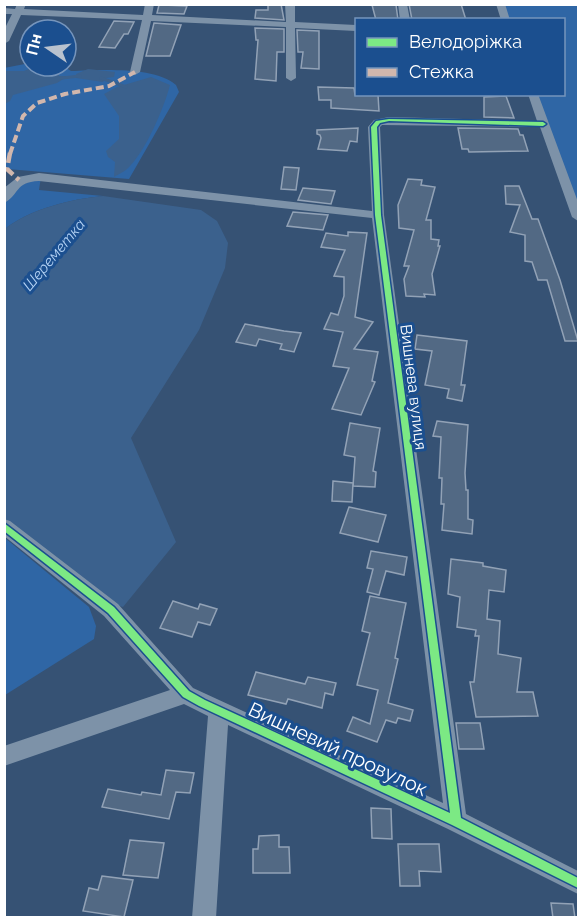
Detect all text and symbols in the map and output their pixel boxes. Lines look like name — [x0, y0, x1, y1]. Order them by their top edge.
north arrow — [18, 18, 78, 78]
legend — [355, 18, 565, 96]
text: Велодоріжка — [409, 31, 522, 52]
text: Пн — [22, 32, 46, 57]
text: Стежка — [409, 61, 474, 82]
water label: Шереметка — [19, 216, 89, 294]
street label: Вишнева вулиця — [396, 323, 431, 451]
street label: Вишневий провулок — [245, 697, 431, 801]

